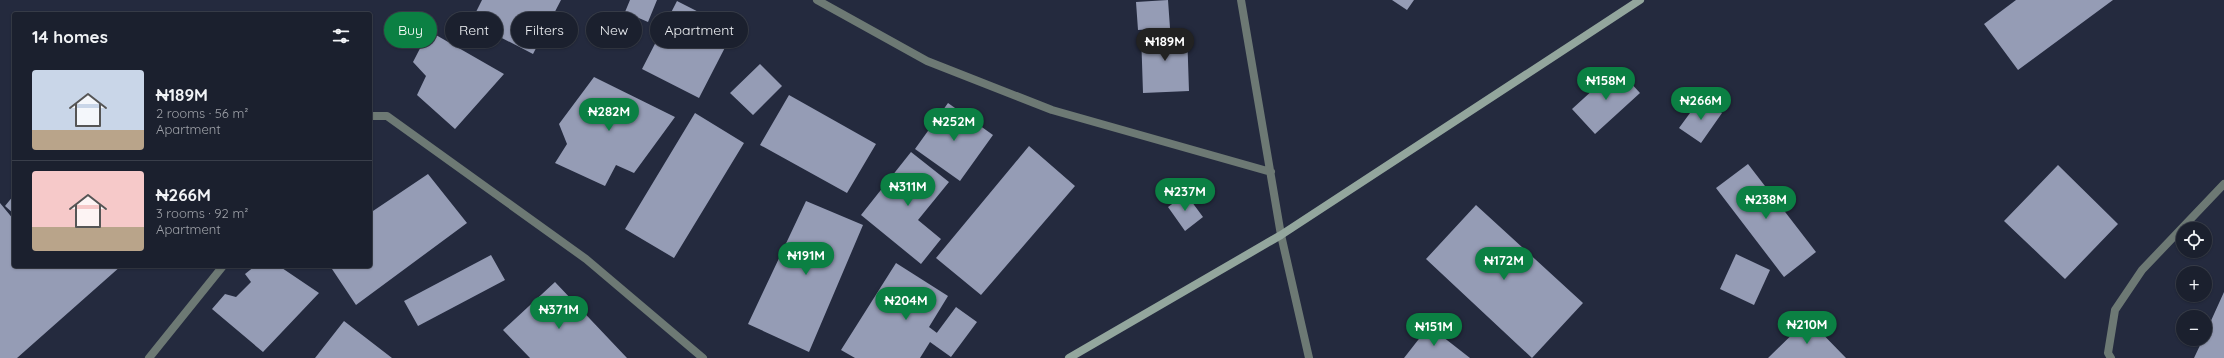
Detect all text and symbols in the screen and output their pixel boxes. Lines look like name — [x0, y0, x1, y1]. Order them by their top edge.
chip: Buy — [384, 12, 437, 48]
chip: Rent — [445, 12, 503, 48]
chip: Filters — [511, 12, 578, 48]
chip: New — [586, 12, 642, 48]
chip: Apartment — [650, 12, 748, 48]
icon: filters — [330, 25, 352, 47]
text: 14 homes — [32, 26, 108, 47]
pin: ₦189M — [1137, 28, 1193, 62]
text: ₦189M — [1145, 33, 1185, 49]
pin: ₦158M — [1578, 67, 1634, 101]
text: ₦158M — [1586, 72, 1626, 88]
text: ₦189M — [156, 84, 208, 105]
icon: home — [64, 86, 112, 134]
pin: ₦266M — [1673, 87, 1729, 121]
text: ₦266M — [1680, 92, 1722, 108]
pin: ₦282M — [581, 98, 637, 132]
text: ₦282M — [588, 103, 630, 119]
text: 2 rooms · 56 m² — [156, 105, 248, 121]
pin: ₦252M — [926, 108, 982, 142]
text: ₦252M — [933, 113, 975, 129]
text: Apartment — [156, 121, 221, 137]
pin: ₦311M — [880, 173, 936, 207]
text: ₦311M — [889, 178, 927, 194]
pin: ₦237M — [1157, 178, 1213, 212]
text: ₦237M — [1164, 183, 1206, 199]
text: ₦266M — [156, 184, 211, 205]
pin: ₦238M — [1738, 186, 1794, 220]
icon: home — [64, 187, 112, 235]
text: ₦238M — [1745, 191, 1787, 207]
text: 3 rooms · 92 m² — [156, 205, 248, 221]
text: Apartment — [156, 221, 221, 237]
map controls — [2176, 222, 2212, 346]
button: locate — [2176, 222, 2212, 258]
pin: ₦191M — [778, 242, 834, 276]
text: ₦191M — [787, 247, 825, 263]
pin: ₦172M — [1476, 247, 1532, 281]
text: ₦172M — [1484, 252, 1524, 268]
button: + — [2176, 266, 2212, 302]
pin: ₦204M — [878, 287, 934, 321]
text: ₦204M — [884, 292, 928, 308]
pin: ₦371M — [531, 296, 587, 330]
text: ₦371M — [539, 301, 579, 317]
button: − — [2176, 310, 2212, 346]
pin: ₦210M — [1779, 311, 1835, 345]
pin: ₦151M — [1406, 313, 1462, 347]
text: ₦210M — [1787, 316, 1827, 332]
text: ₦151M — [1415, 318, 1453, 334]

